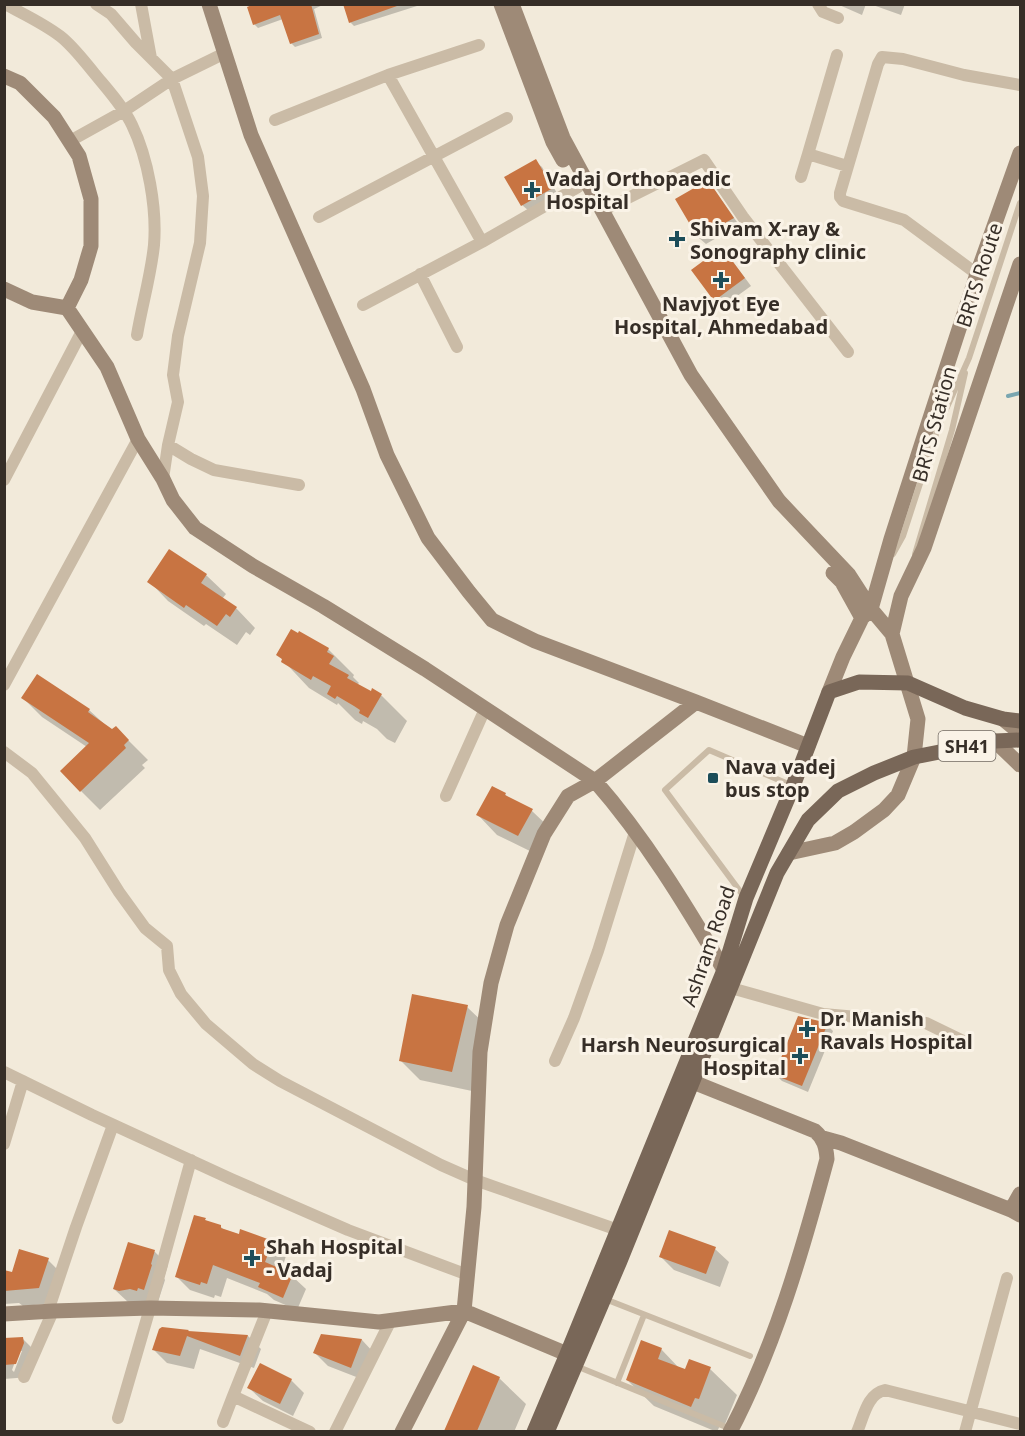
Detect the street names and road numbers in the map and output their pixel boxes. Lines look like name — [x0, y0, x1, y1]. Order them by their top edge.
street label: BRTS Route — [949, 219, 1009, 331]
street label: BRTS Station — [906, 363, 962, 485]
road number: SH41 — [938, 731, 996, 761]
street label: Ashram Road — [675, 882, 741, 1010]

